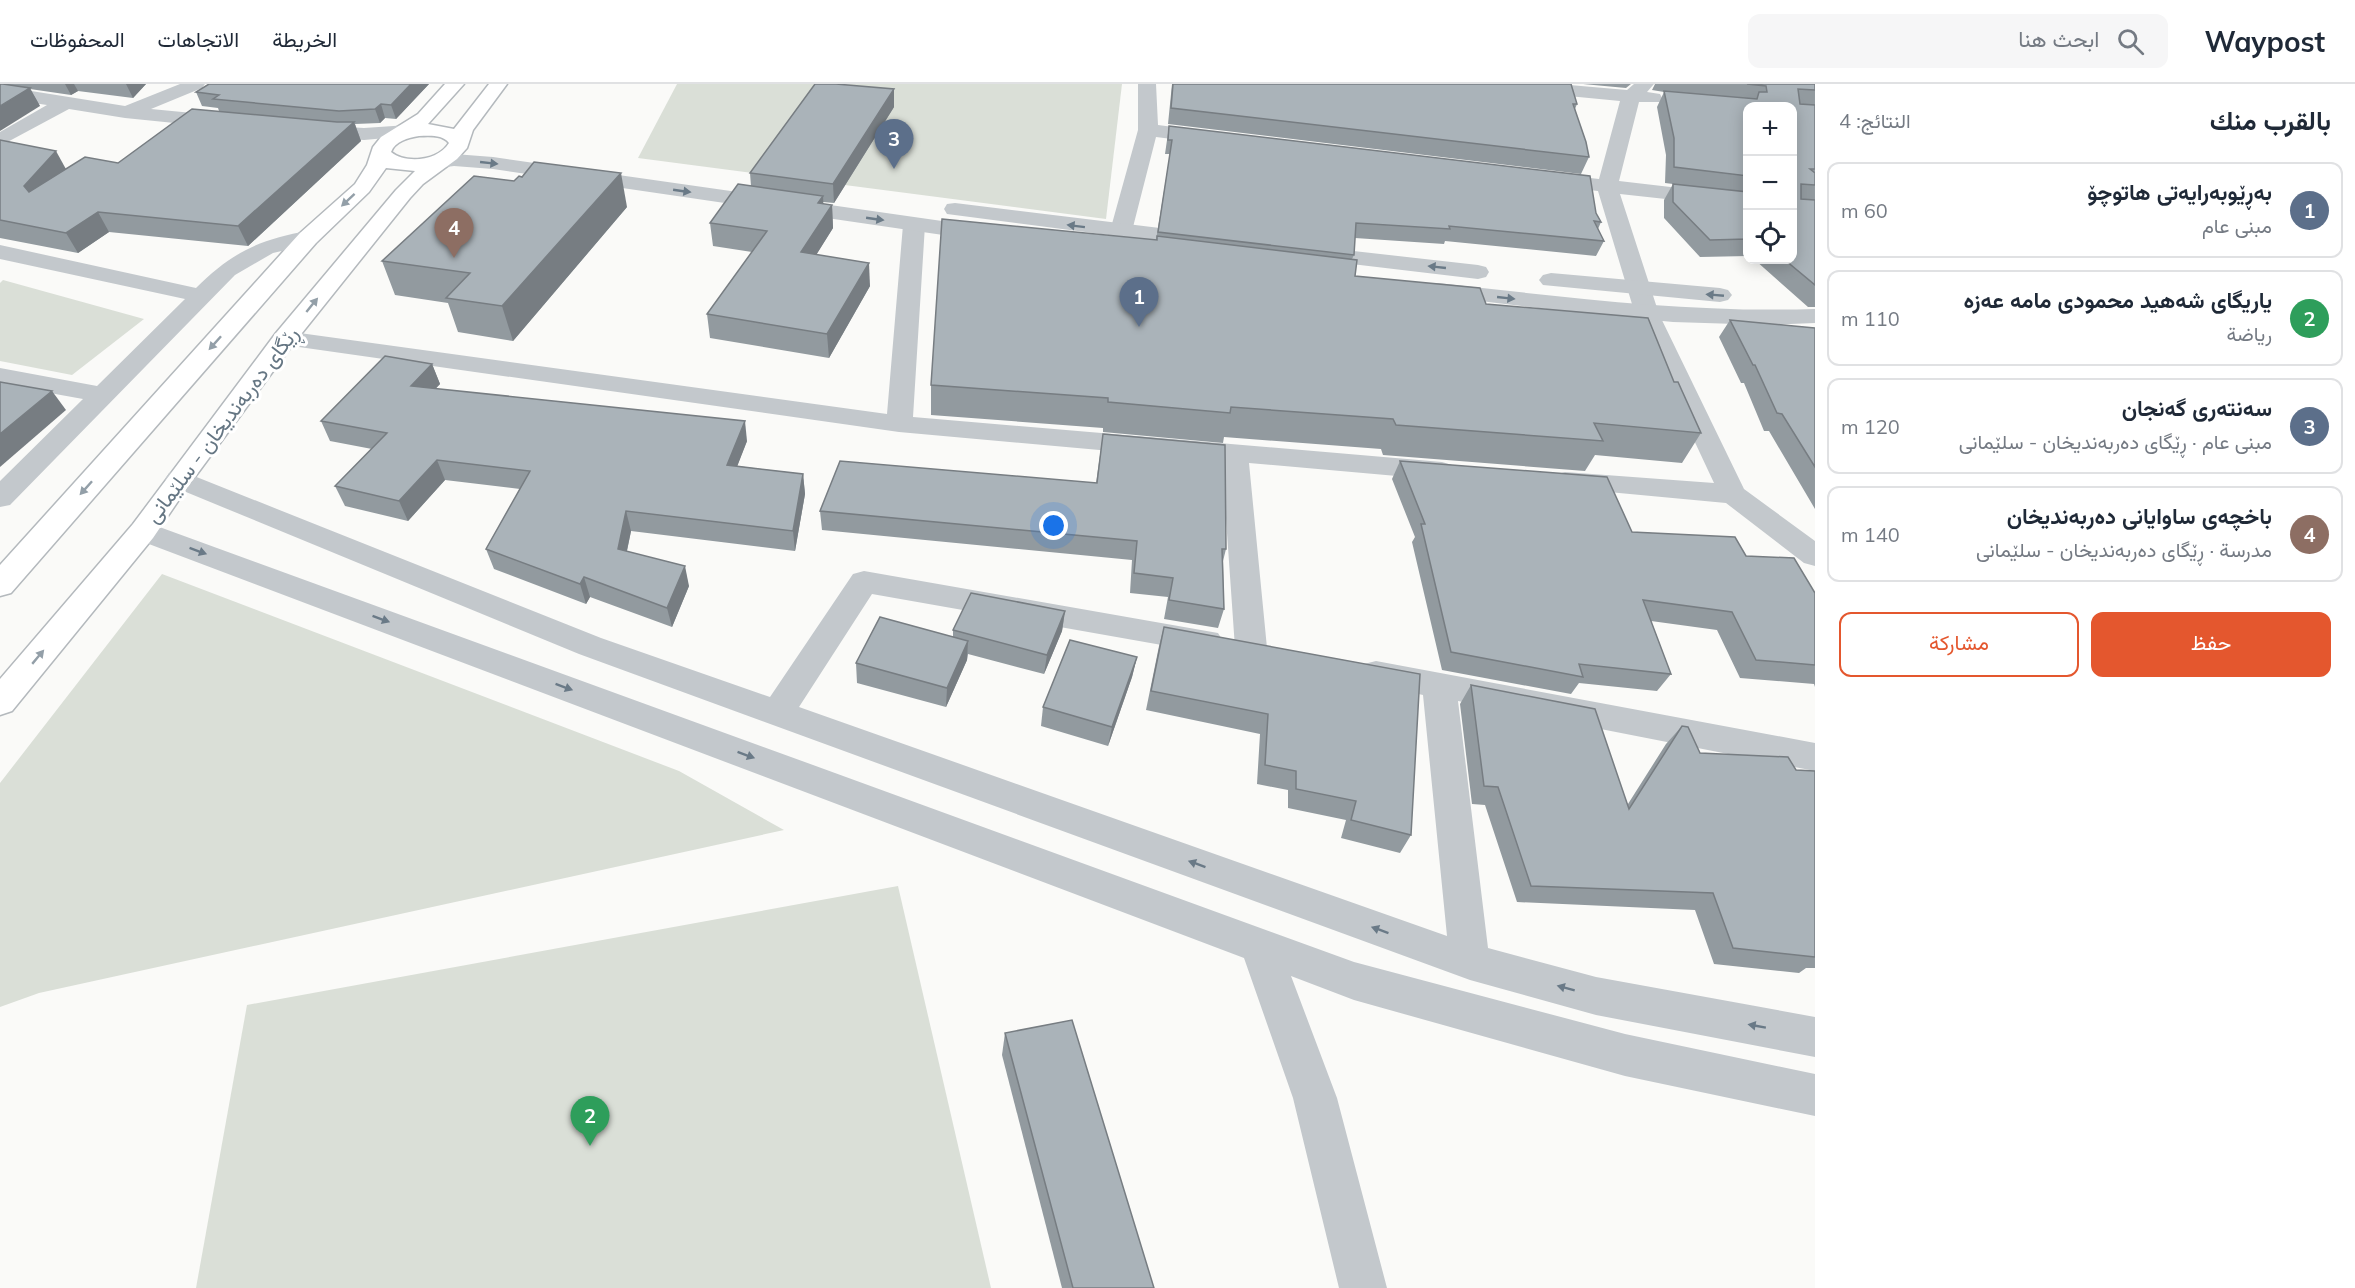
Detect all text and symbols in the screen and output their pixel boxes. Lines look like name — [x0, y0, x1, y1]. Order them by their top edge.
search box — [1748, 14, 2168, 68]
text: Waypost — [2204, 24, 2325, 59]
text: ابحث هنا — [2018, 25, 2099, 53]
icon: search — [2114, 25, 2147, 58]
text: المحفوظات — [30, 26, 125, 52]
text: الاتجاهات — [158, 26, 239, 52]
text: الخريطة — [272, 26, 337, 52]
map controls — [1743, 102, 1797, 264]
button: + — [1743, 102, 1797, 156]
text: بالقرب منك — [2210, 104, 2331, 137]
text: النتائج: 4 — [1839, 108, 1911, 133]
pin: 3 — [874, 120, 914, 169]
button: − — [1743, 156, 1797, 210]
one-way arrow — [479, 158, 498, 168]
text: بەڕێوبەرایەتی هاتوچۆ — [2087, 178, 2272, 206]
one-way arrow — [672, 186, 691, 195]
one-way arrow — [341, 193, 356, 206]
text: 60 m — [1841, 198, 1888, 223]
text: 1 — [2304, 198, 2316, 223]
pin: 4 — [434, 208, 474, 258]
button: locate — [1743, 210, 1797, 264]
text: مبنى عام — [2202, 213, 2272, 238]
one-way arrow — [865, 214, 884, 223]
one-way arrow — [1067, 221, 1086, 231]
one-way arrow — [1427, 262, 1446, 272]
pin: 1 — [1120, 278, 1158, 327]
text: یاریگاى شه‌هید محمودى مامه‌ عه‌زه — [1964, 286, 2272, 314]
one-way arrow — [1705, 290, 1724, 300]
one-way arrow — [1496, 293, 1515, 302]
one-way arrow — [305, 298, 318, 313]
text: 110 m — [1841, 306, 1900, 331]
text: 2 — [2304, 306, 2316, 331]
street label: ڕێگای دەربەندیخان - سلێمانی — [139, 321, 308, 531]
text: رياضة — [2227, 321, 2272, 346]
one-way arrow — [208, 335, 222, 350]
text: سەنتەری گەنجان — [2122, 394, 2272, 422]
text: 120 m — [1841, 414, 1900, 439]
text: 3 — [2304, 414, 2316, 439]
text: مبنى عام · ڕێگای دەربەندیخان - سلێمانی — [1959, 429, 2272, 454]
one-way arrow — [79, 481, 93, 496]
text: باخچەی ساوایانی دەربەندیخان — [2007, 502, 2272, 530]
your location — [1039, 511, 1068, 540]
text: 140 m — [1841, 522, 1900, 547]
text: 4 — [2304, 522, 2316, 547]
text: مدرسة · ڕێگای دەربەندیخان - سلێمانی — [1976, 537, 2272, 562]
one-way arrow — [189, 547, 207, 556]
button: مشاركة — [1839, 612, 2079, 677]
button: حفظ — [2091, 612, 2331, 677]
one-way arrow — [372, 615, 390, 624]
one-way arrow — [31, 649, 44, 665]
one-way arrow — [555, 683, 573, 692]
one-way arrow — [738, 750, 756, 760]
one-way arrow — [1188, 859, 1206, 869]
one-way arrow — [1371, 925, 1389, 934]
one-way arrow — [1557, 983, 1575, 992]
one-way arrow — [1748, 1021, 1767, 1030]
pin: 2 — [570, 1096, 610, 1146]

